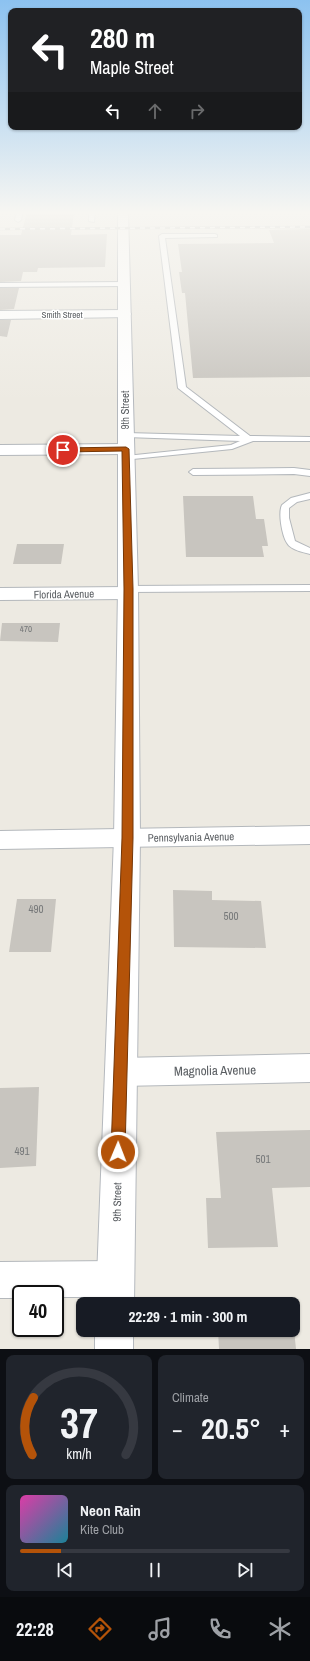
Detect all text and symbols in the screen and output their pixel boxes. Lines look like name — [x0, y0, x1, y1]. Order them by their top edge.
text: 280 m — [90, 19, 155, 57]
icon: left — [24, 24, 76, 76]
text: Maple Street — [90, 55, 174, 80]
icon: left — [102, 100, 124, 122]
icon: ahead — [144, 100, 166, 122]
icon: right — [186, 100, 208, 122]
street label: Smith Street — [41, 309, 83, 321]
street label: 9th Street — [118, 390, 132, 430]
pin — [46, 433, 80, 467]
icon: arrive — [52, 439, 74, 461]
street label: Florida Avenue — [34, 586, 94, 602]
house number: 470 — [20, 623, 32, 635]
street label: Pennsylvania Avenue — [148, 829, 234, 845]
house number: 490 — [28, 902, 44, 916]
house number: 500 — [223, 909, 239, 923]
street label: Magnolia Avenue — [174, 1061, 256, 1080]
position arrow — [97, 1131, 139, 1173]
house number: 491 — [14, 1144, 30, 1158]
house number: 501 — [255, 1152, 271, 1166]
street label: 9th Street — [110, 1182, 124, 1222]
speed limit sign: 40 — [12, 1285, 64, 1337]
text: 22:29 · 1 min · 300 m — [129, 1306, 247, 1327]
text: Climate — [172, 1389, 209, 1406]
text: 37 — [60, 1395, 98, 1451]
text: 20.5° — [201, 1408, 261, 1448]
text: − — [172, 1414, 183, 1444]
text: + — [279, 1414, 290, 1444]
text: km/h — [66, 1444, 92, 1463]
text: Neon Rain — [80, 1500, 141, 1521]
text: Kite Club — [80, 1521, 124, 1538]
icon: previous — [54, 1559, 76, 1581]
icon: pause — [144, 1559, 166, 1581]
icon: next — [234, 1559, 256, 1581]
icon: directions — [86, 1615, 114, 1643]
icon: music — [146, 1615, 174, 1643]
icon: phone — [206, 1615, 234, 1643]
icon: climate — [266, 1615, 294, 1643]
text: 22:28 — [16, 1617, 54, 1642]

